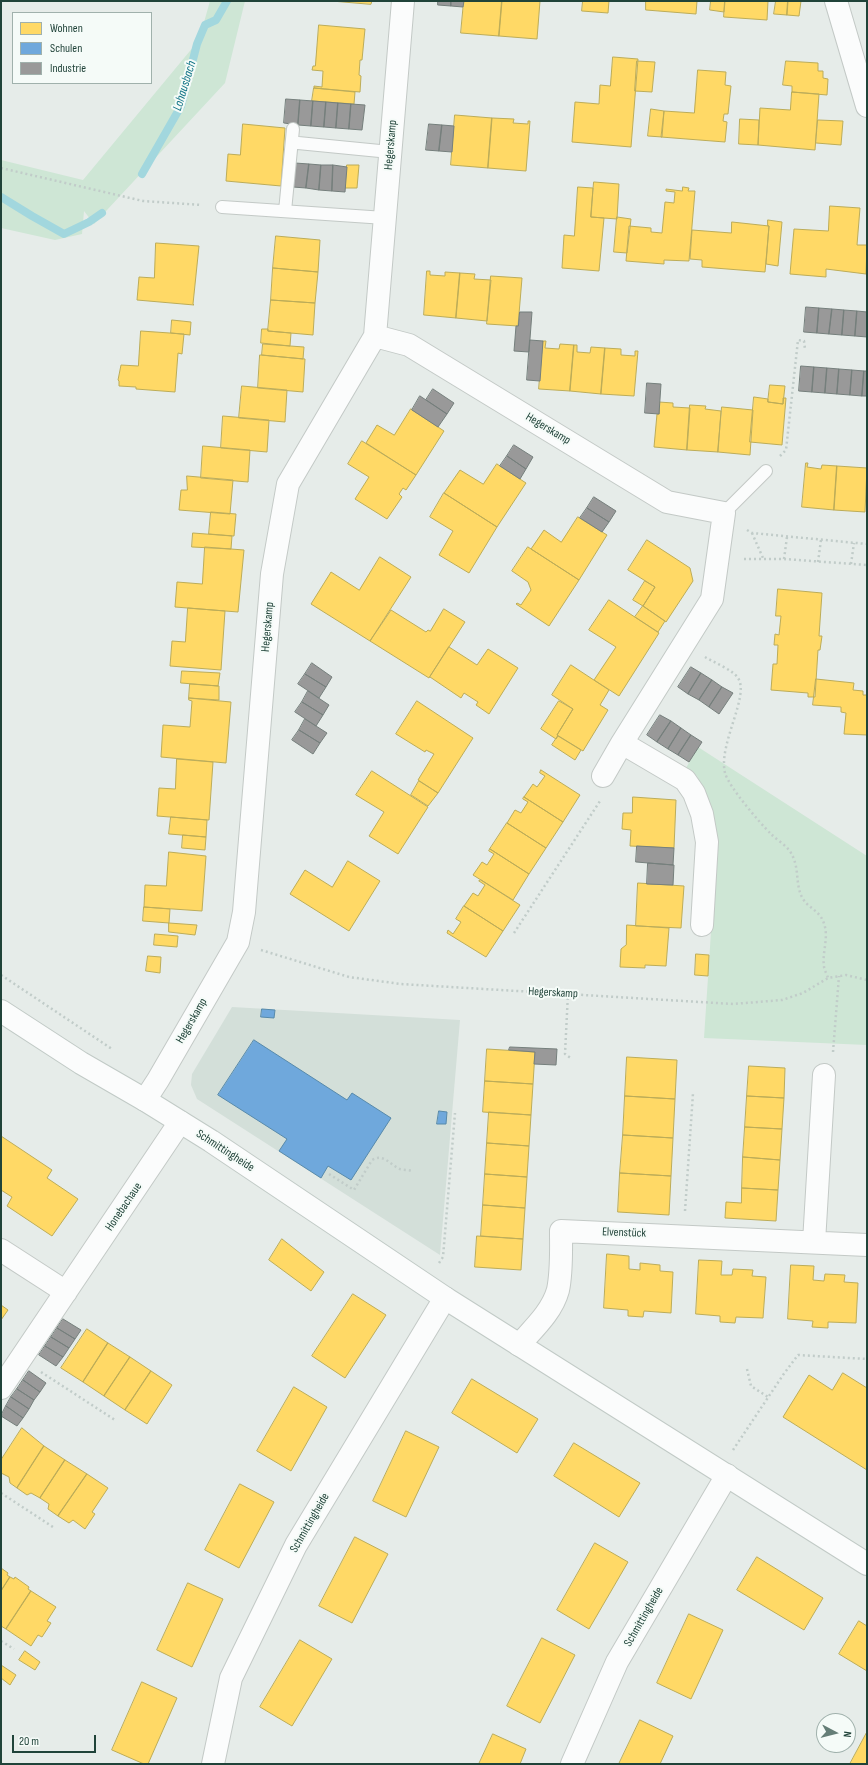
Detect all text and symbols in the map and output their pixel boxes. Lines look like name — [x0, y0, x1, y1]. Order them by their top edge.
legend — [12, 12, 152, 84]
text: Wohnen — [50, 21, 83, 36]
text: Schulen — [50, 41, 82, 56]
water label: Lohausbach — [170, 59, 200, 113]
text: Industrie — [50, 61, 86, 76]
street label: Hegerskamp — [382, 120, 400, 170]
street label: Hegerskamp — [523, 410, 573, 448]
street label: Hegerskamp — [259, 602, 277, 652]
street label: Hegerskamp — [528, 985, 578, 1001]
street label: Hegerskamp — [173, 996, 211, 1046]
street label: Schmittingheide — [193, 1127, 257, 1175]
street label: Honebachaue — [103, 1180, 145, 1234]
street label: Elvenstück — [602, 1225, 646, 1241]
street label: Schmittingheide — [287, 1491, 333, 1555]
street label: Schmittingheide — [621, 1585, 667, 1649]
north arrow — [816, 1713, 856, 1753]
scale bar — [14, 1727, 98, 1753]
text: N — [841, 1731, 854, 1738]
text: 20 m — [19, 1734, 39, 1749]

